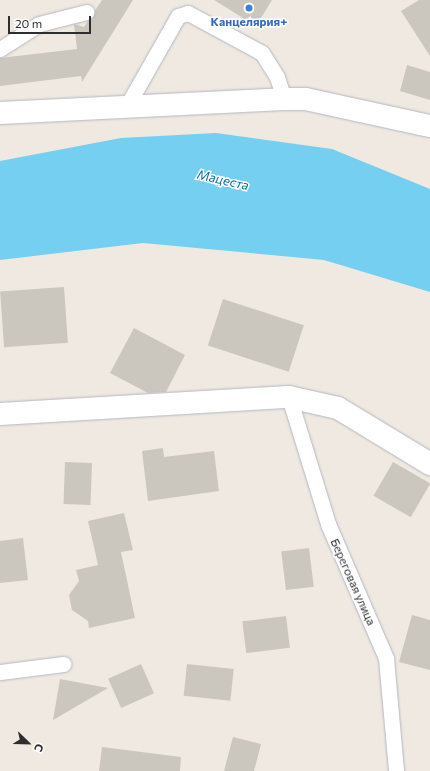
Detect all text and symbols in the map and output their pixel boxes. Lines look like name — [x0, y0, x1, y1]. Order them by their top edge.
marker: Канцелярия+ — [244, 3, 254, 13]
scale bar — [10, 8, 93, 34]
place label: Канцелярия+ — [211, 15, 287, 29]
text: 20 m — [15, 16, 42, 30]
water label: Мацеста — [196, 166, 250, 194]
street label: Береговая улица — [327, 536, 379, 628]
north arrow — [8, 723, 48, 763]
text: С — [32, 742, 47, 754]

